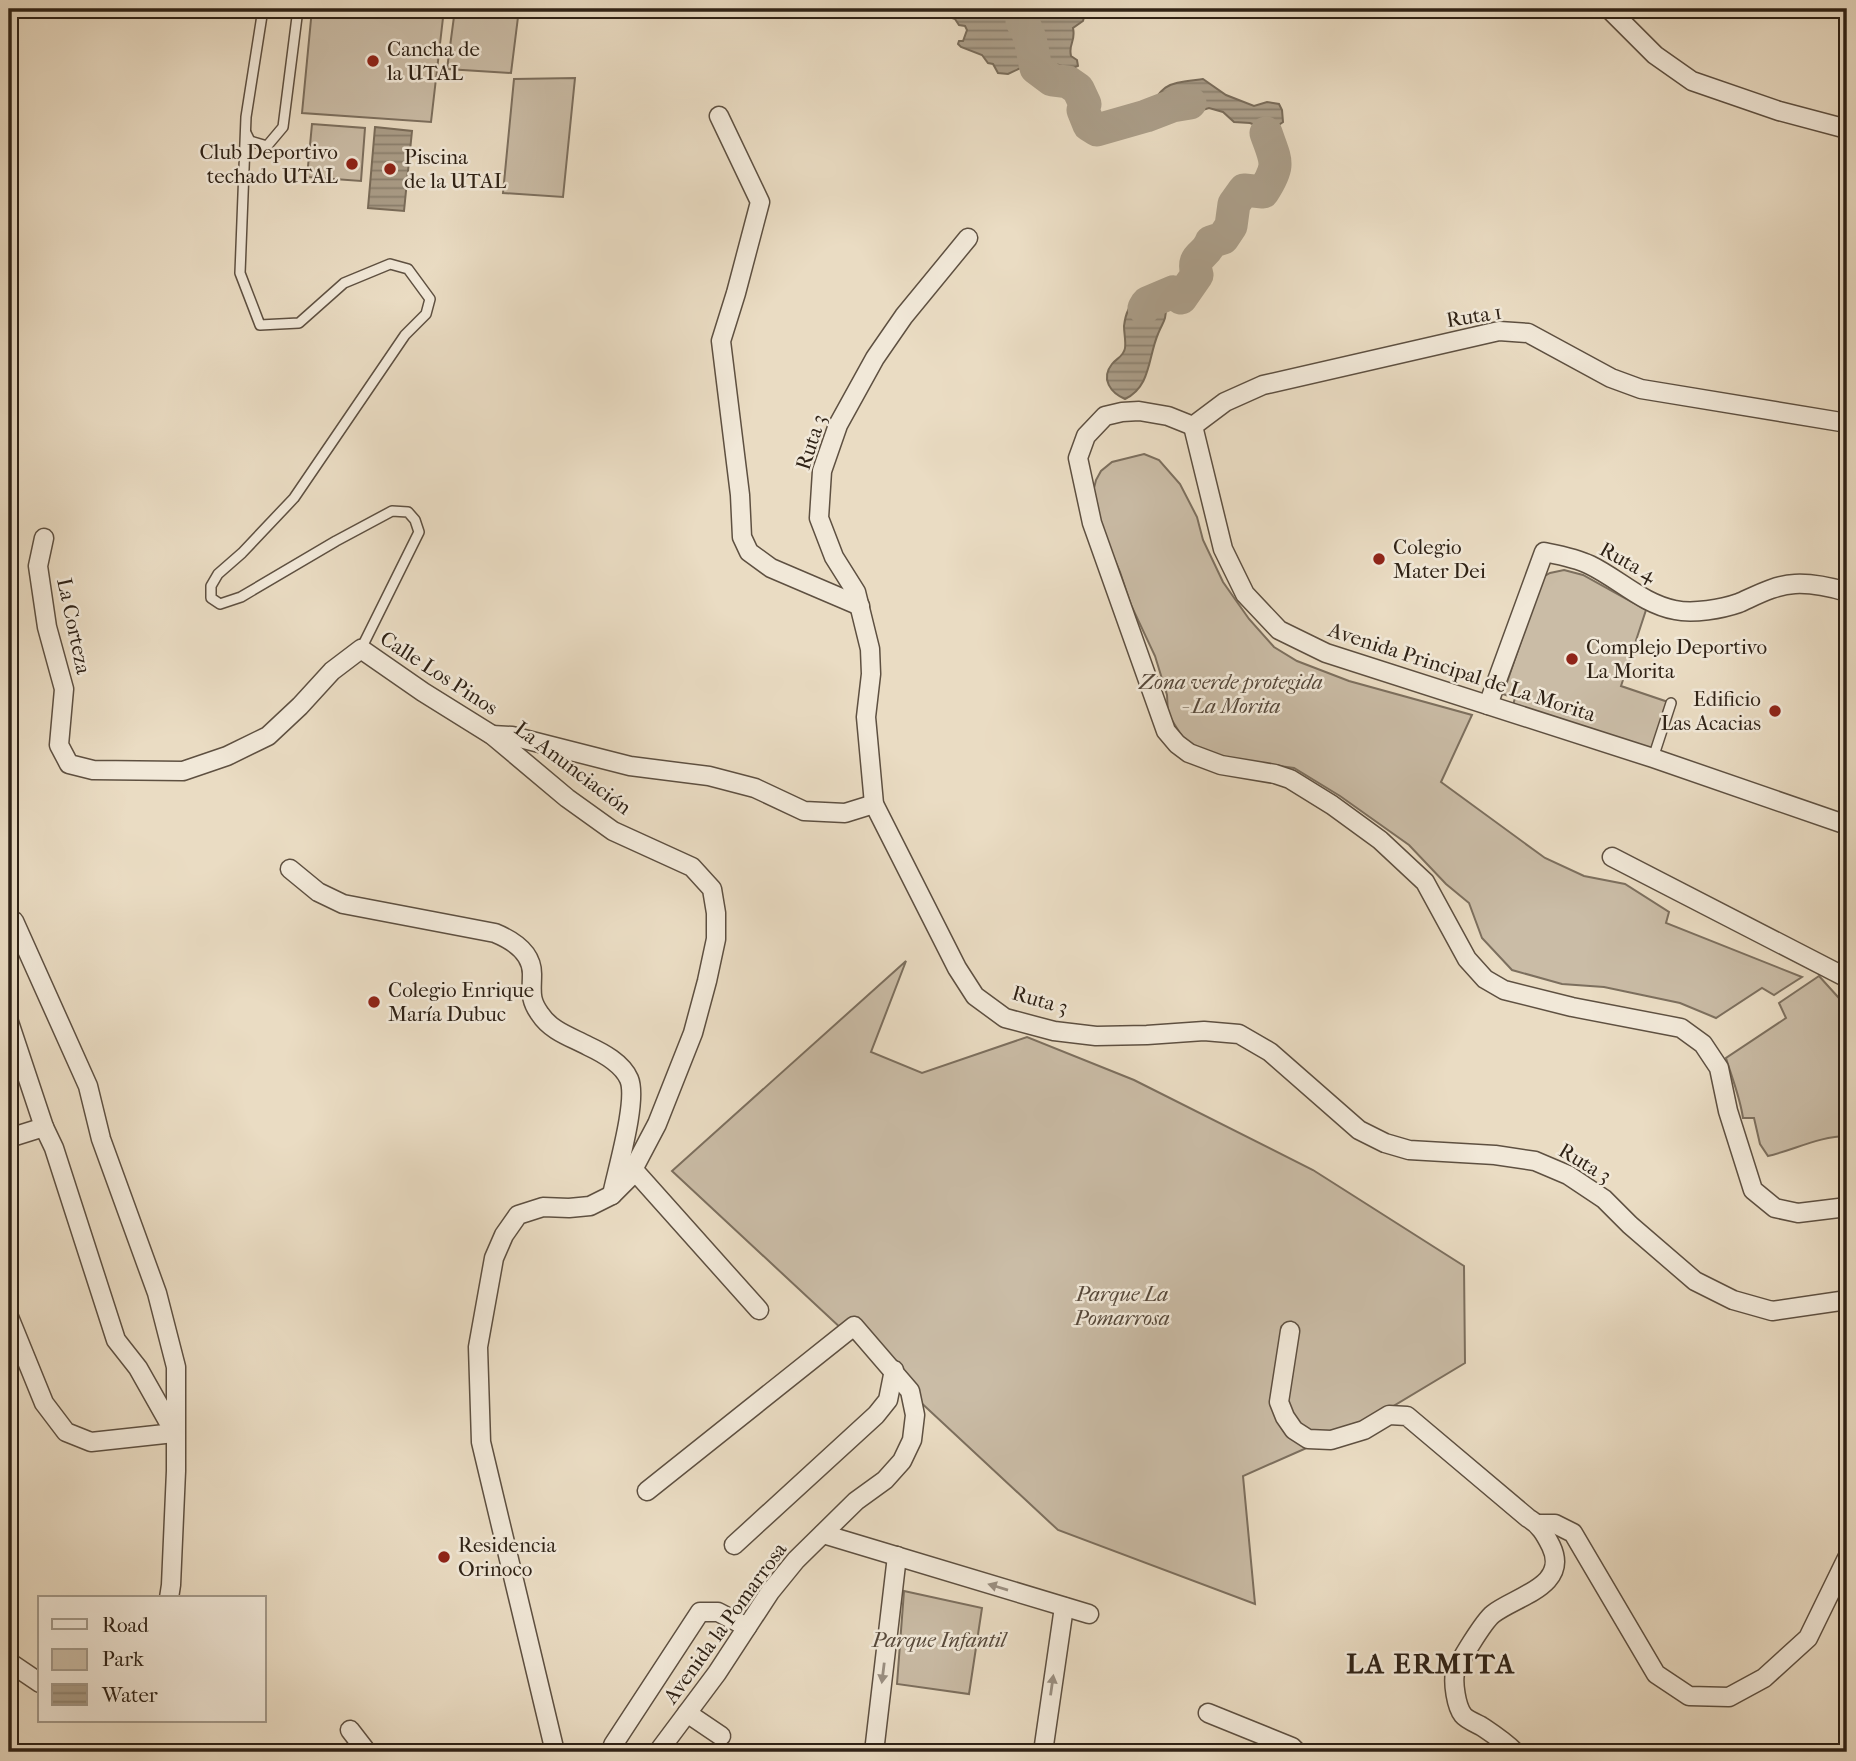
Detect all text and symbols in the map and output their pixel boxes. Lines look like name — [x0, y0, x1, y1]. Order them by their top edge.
place label: Cancha de la UTAL — [386, 37, 480, 85]
marker: Cancha de la UTAL — [365, 53, 381, 69]
place label: Club Deportivo techado UTAL — [199, 140, 338, 188]
place label: Piscina de la UTAL — [404, 145, 507, 193]
marker: Club Deportivo techado UTAL — [344, 156, 360, 172]
marker: Piscina de la UTAL — [382, 161, 398, 177]
street label: Ruta 1 — [1445, 300, 1503, 332]
street label: Ruta 3 — [791, 411, 831, 473]
place label: Colegio Mater Dei — [1393, 535, 1486, 583]
street label: Ruta 4 — [1596, 537, 1661, 588]
marker: Colegio Mater Dei — [1371, 551, 1387, 567]
street label: La Corteza — [52, 576, 96, 676]
street label: Avenida Principal de La Morita — [1325, 617, 1599, 727]
street label: Calle Los Pinos — [376, 626, 502, 720]
place label: Complejo Deportivo La Morita — [1586, 635, 1767, 683]
marker: Complejo Deportivo La Morita — [1564, 651, 1580, 667]
park label: Zona verde protegida - La Morita — [1137, 670, 1323, 718]
place label: Edificio Las Acacias — [1661, 687, 1761, 735]
marker: Edificio Las Acacias — [1767, 703, 1783, 719]
street label: La Anunciación — [510, 716, 636, 820]
place label: Colegio Enrique María Dubuc — [388, 978, 534, 1026]
street label: Ruta 3 — [1009, 981, 1071, 1019]
marker: Colegio Enrique María Dubuc — [366, 994, 382, 1010]
street label: Ruta 3 — [1554, 1138, 1616, 1188]
park label: Parque La Pomarrosa — [1073, 1282, 1170, 1330]
place label: Residencia Orinoco — [458, 1533, 557, 1581]
street label: Avenida la Pomarrosa — [658, 1538, 792, 1709]
marker: Residencia Orinoco — [436, 1549, 452, 1565]
one-way arrow — [988, 1582, 1009, 1592]
legend — [38, 1596, 266, 1722]
text: Road — [102, 1613, 149, 1637]
park label: Parque Infantil — [871, 1628, 1009, 1652]
text: Park — [102, 1647, 144, 1671]
district label: LA ERMITA — [1346, 1647, 1516, 1680]
one-way arrow — [877, 1662, 888, 1684]
one-way arrow — [1047, 1674, 1058, 1696]
text: Water — [101, 1683, 158, 1707]

